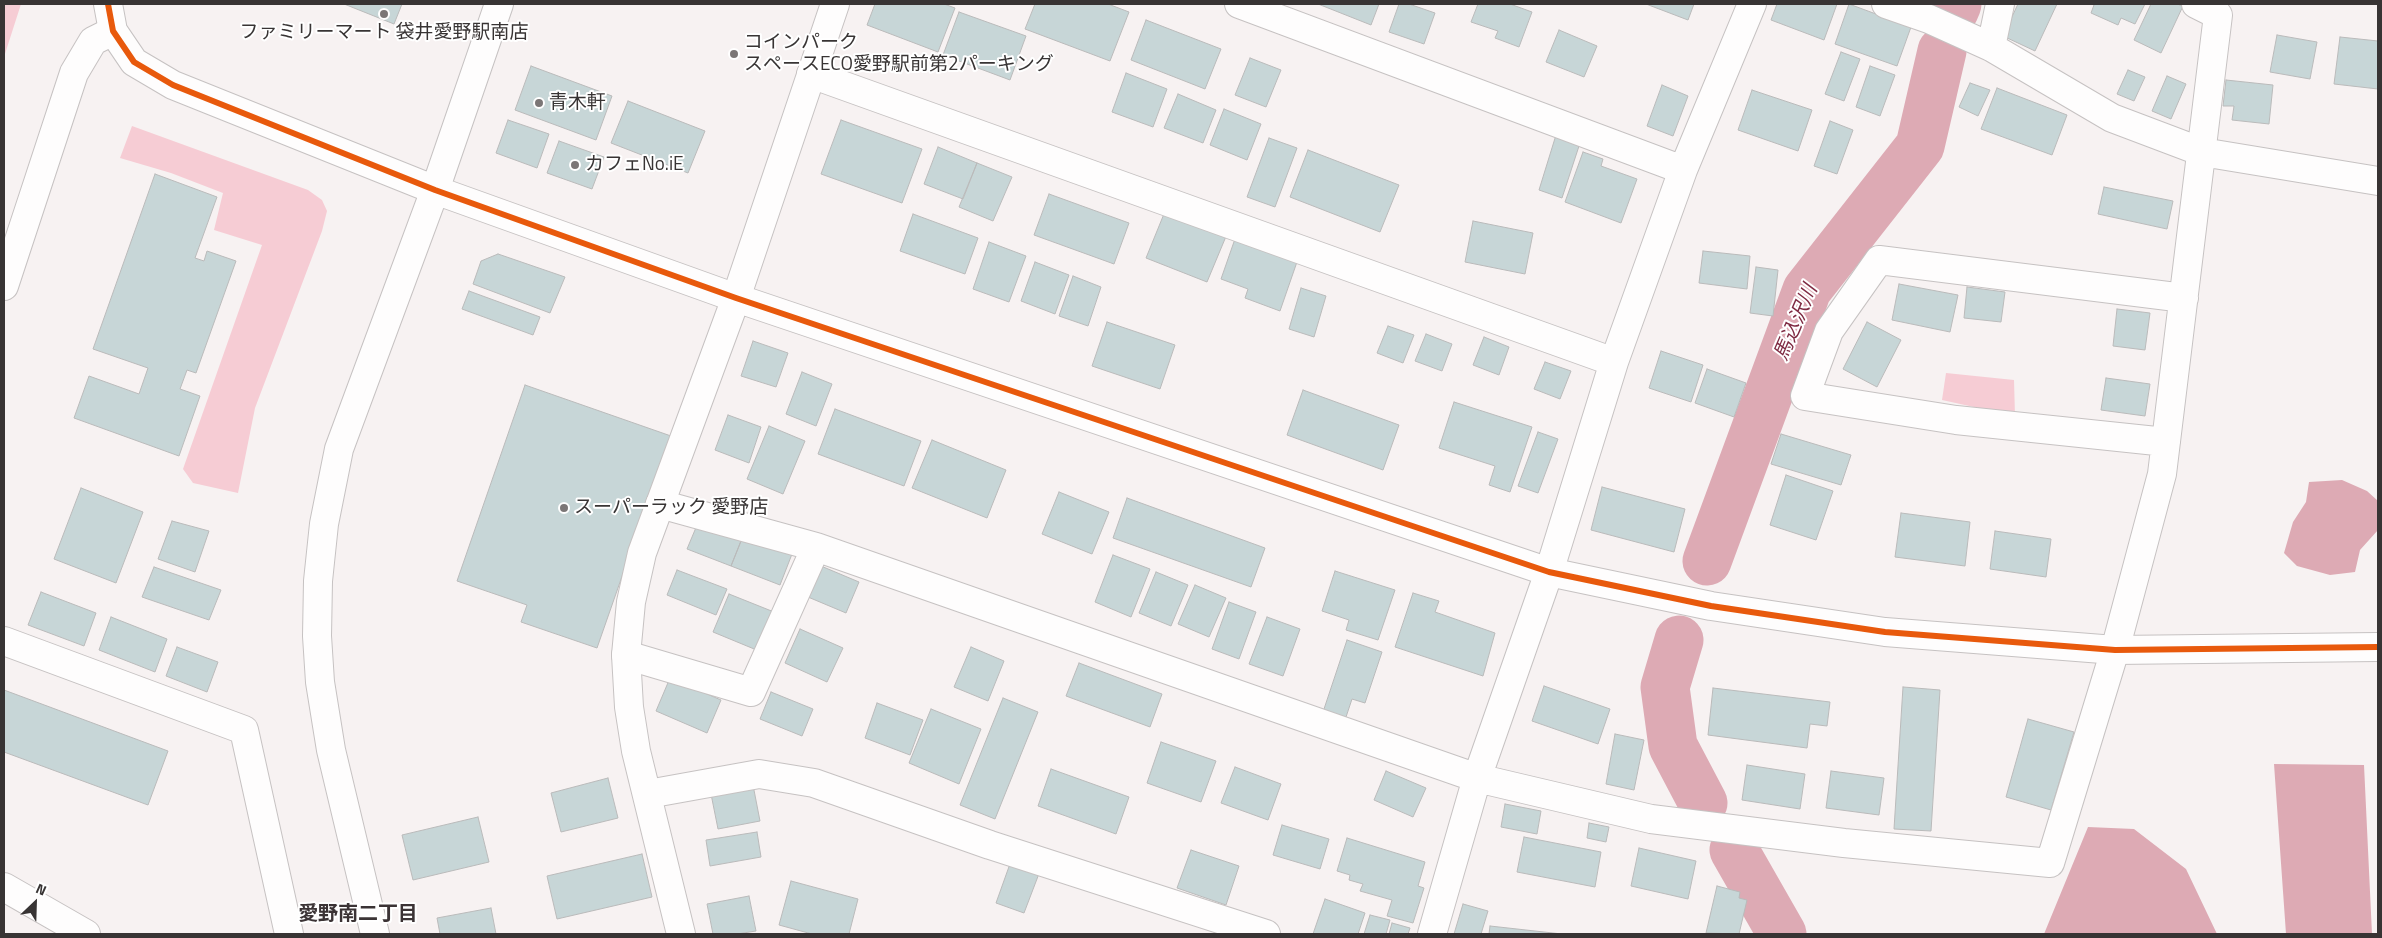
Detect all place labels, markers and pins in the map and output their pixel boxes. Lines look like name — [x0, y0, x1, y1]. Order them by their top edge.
marker: ファミリーマート 袋井愛野駅南店 — [378, 8, 390, 20]
place label: ファミリーマート 袋井愛野駅南店 — [239, 22, 529, 44]
place label: コインパーク スペースECO愛野駅前第2パーキング — [744, 32, 1054, 76]
marker: コインパーク スペースECO愛野駅前第2パーキング — [728, 48, 740, 60]
place label: 青木軒 — [549, 92, 606, 114]
marker: 青木軒 — [533, 97, 545, 109]
place label: カフェNo.iE — [585, 154, 684, 176]
marker: カフェNo.iE — [569, 159, 581, 171]
place label: スーパーラック 愛野店 — [574, 497, 768, 519]
marker: スーパーラック 愛野店 — [558, 502, 570, 514]

